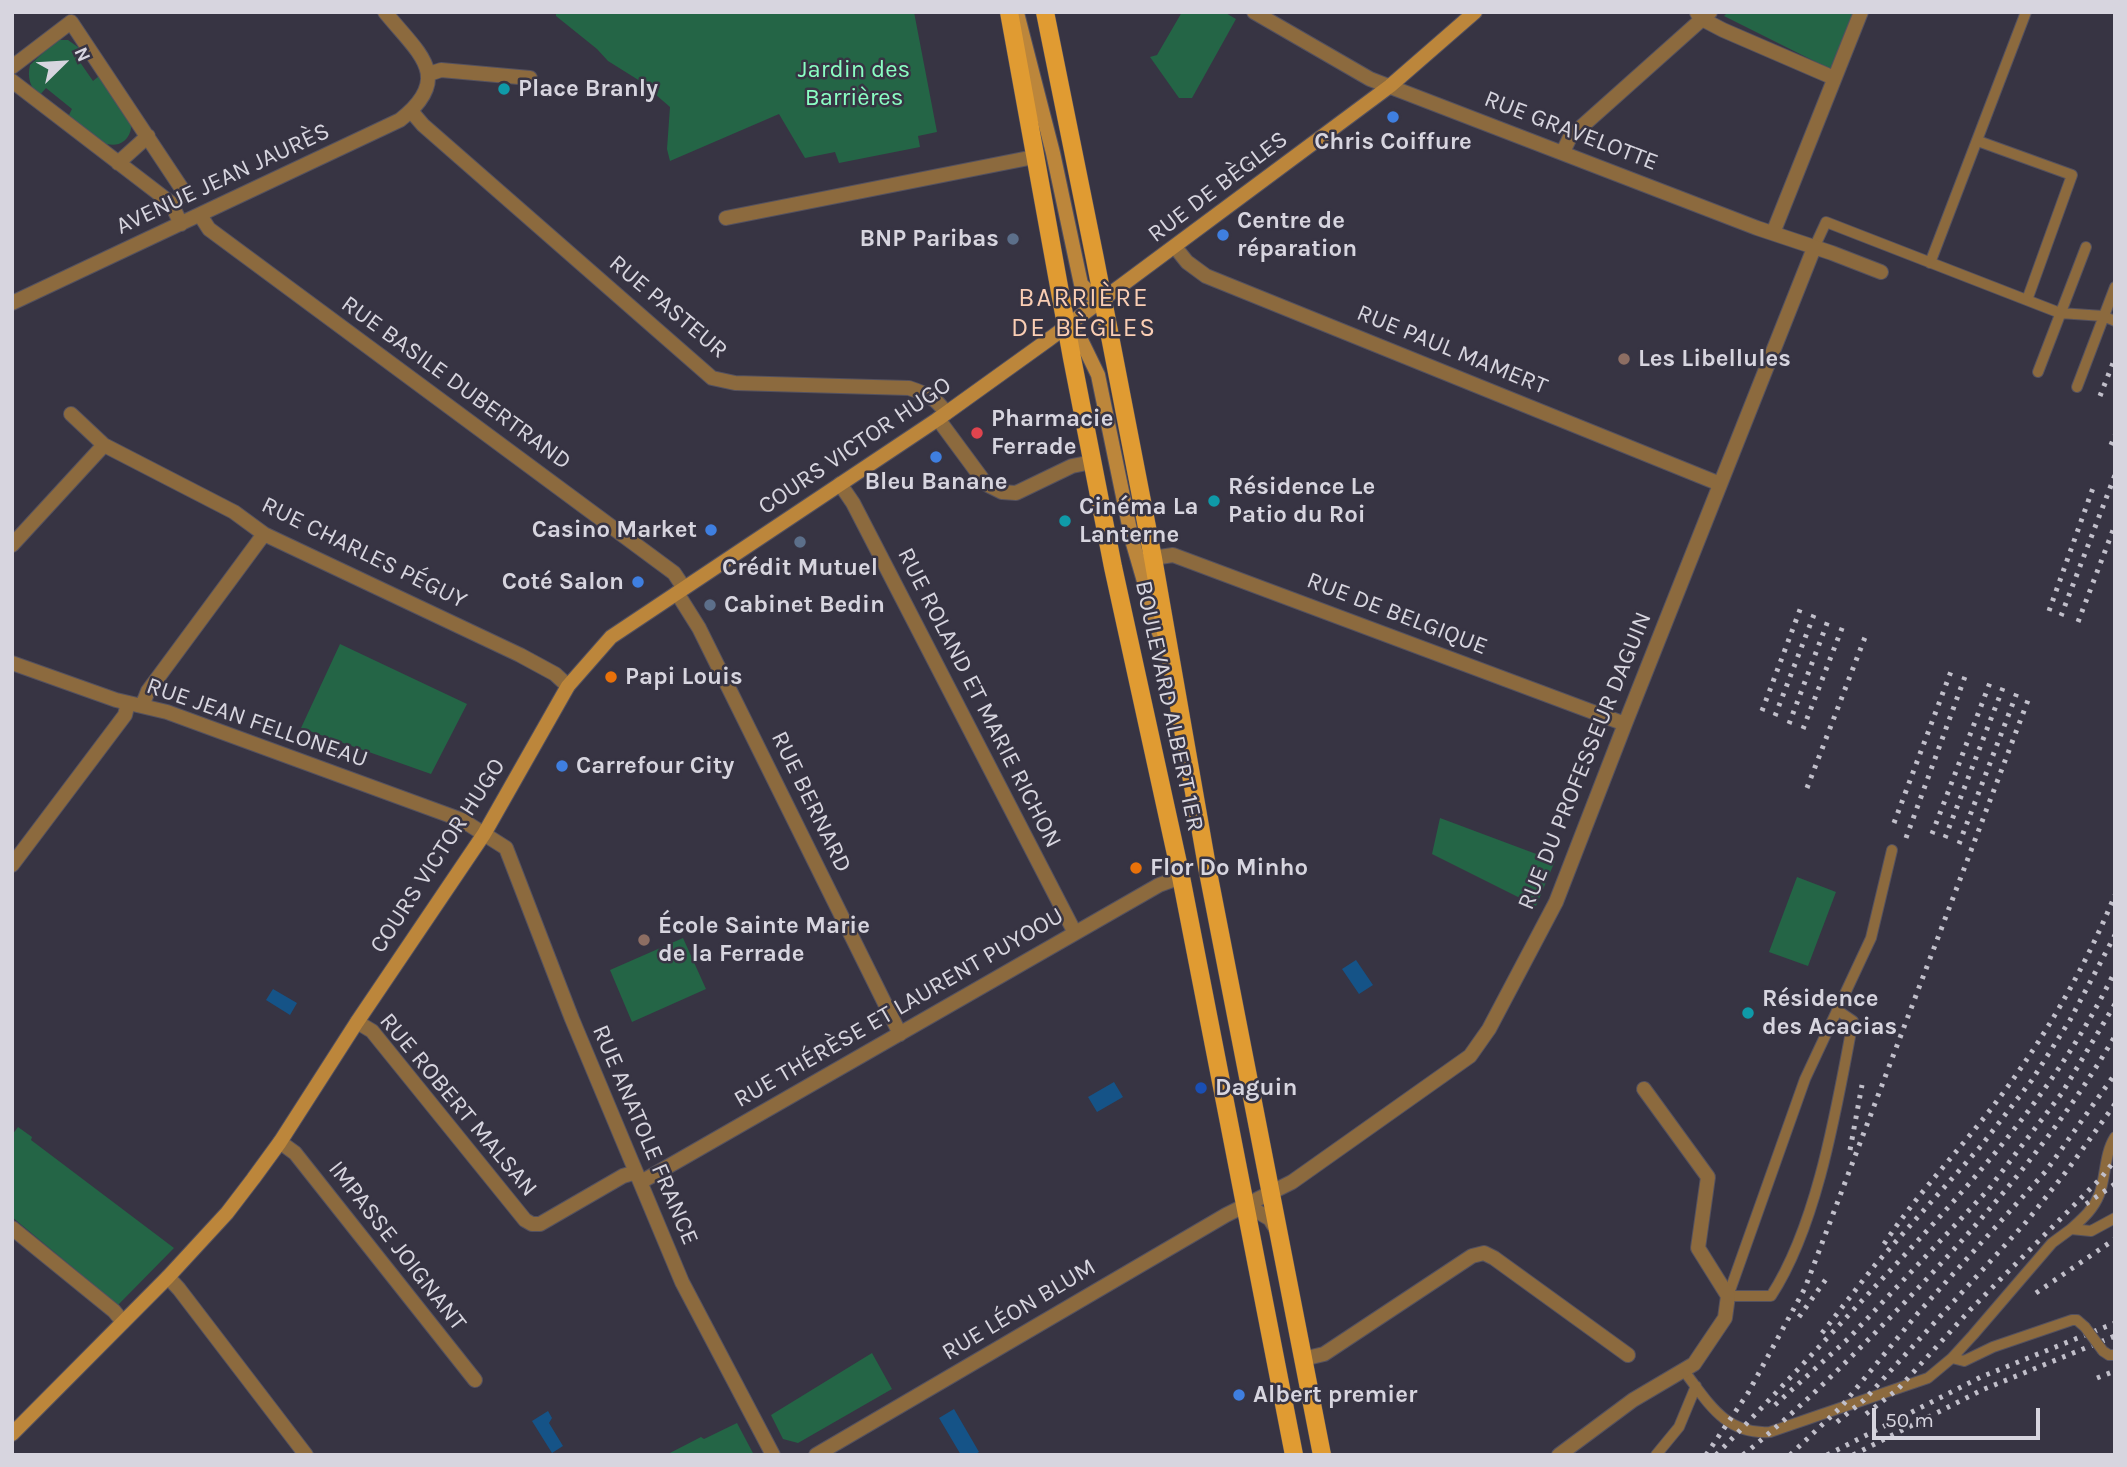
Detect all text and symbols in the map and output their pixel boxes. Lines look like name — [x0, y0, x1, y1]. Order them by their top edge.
north arrow — [28, 28, 98, 98]
text: N — [69, 44, 95, 65]
park label: Jardin des Barrières — [798, 56, 910, 112]
place label: Place Branly — [518, 75, 658, 103]
marker: Place Branly — [496, 81, 512, 97]
street label: RUE GRAVELOTTE — [1480, 85, 1662, 177]
marker: Chris Coiffure — [1385, 109, 1401, 125]
street label: AVENUE JEAN JAURÈS — [112, 117, 334, 241]
street label: RUE DE BÈGLES — [1142, 125, 1294, 249]
place label: Chris Coiffure — [1314, 128, 1472, 156]
place label: Centre de réparation — [1237, 207, 1357, 263]
place label: BNP Paribas — [860, 225, 999, 253]
marker: Centre de réparation — [1215, 227, 1231, 243]
marker: BNP Paribas — [1005, 231, 1021, 247]
street label: RUE PASTEUR — [603, 249, 733, 365]
district label: BARRIÈRE DE BÈGLES — [1012, 283, 1156, 344]
street label: RUE BASILE DUBERTRAND — [335, 290, 577, 476]
street label: RUE PAUL MAMERT — [1353, 299, 1551, 401]
place label: Les Libellules — [1638, 345, 1791, 373]
marker: Les Libellules — [1616, 351, 1632, 367]
street label: COURS VICTOR HUGO — [753, 371, 957, 521]
place label: Pharmacie Ferrade — [991, 405, 1113, 461]
marker: Pharmacie Ferrade — [969, 425, 985, 441]
marker: Bleu Banane — [928, 449, 944, 465]
place label: Bleu Banane — [865, 468, 1007, 496]
place label: Résidence Le Patio du Roi — [1228, 473, 1375, 529]
street label: RUE CHARLES PÉGUY — [257, 491, 471, 615]
place label: Cinéma La Lanterne — [1079, 493, 1199, 549]
marker: Résidence Le Patio du Roi — [1206, 493, 1222, 509]
marker: Cinéma La Lanterne — [1057, 513, 1073, 529]
place label: Casino Market — [532, 516, 697, 544]
marker: Casino Market — [703, 522, 719, 538]
marker: Crédit Mutuel — [792, 534, 808, 550]
street label: RUE ROLAND ET MARIE RICHON — [891, 543, 1067, 853]
place label: Crédit Mutuel — [722, 554, 878, 582]
street label: RUE DE BELGIQUE — [1303, 566, 1491, 662]
place label: Coté Salon — [502, 568, 624, 596]
marker: Coté Salon — [630, 574, 646, 590]
street label: BOULEVARD ALBERT 1ER — [1128, 578, 1210, 834]
place label: Cabinet Bedin — [724, 591, 885, 619]
marker: Cabinet Bedin — [702, 597, 718, 613]
street label: RUE DU PROFESSEUR DAGUIN — [1512, 608, 1658, 914]
place label: Papi Louis — [625, 663, 743, 691]
marker: Papi Louis — [603, 669, 619, 685]
street label: RUE JEAN FELLONEAU — [143, 672, 371, 774]
street label: RUE BERNARD — [764, 727, 858, 877]
place label: Carrefour City — [576, 752, 734, 780]
street label: COURS VICTOR HUGO — [364, 753, 512, 959]
marker: Carrefour City — [554, 758, 570, 774]
place label: Flor Do Minho — [1150, 854, 1308, 882]
marker: Flor Do Minho — [1128, 860, 1144, 876]
street label: RUE THÉRÈSE ET LAURENT PUYOOU — [729, 902, 1069, 1114]
place label: École Sainte Marie de la Ferrade — [658, 912, 870, 968]
marker: École Sainte Marie de la Ferrade — [636, 932, 652, 948]
place label: Résidence des Acacias — [1762, 985, 1897, 1041]
marker: Résidence des Acacias — [1740, 1005, 1756, 1021]
street label: RUE ROBERT MALSAN — [373, 1007, 543, 1203]
street label: RUE ANATOLE FRANCE — [586, 1021, 704, 1249]
place label: Daguin — [1215, 1074, 1297, 1102]
marker: Daguin — [1193, 1080, 1209, 1096]
street label: IMPASSE JOIGNANT — [322, 1155, 472, 1337]
street label: RUE LÉON BLUM — [937, 1253, 1101, 1367]
place label: Albert premier — [1253, 1381, 1417, 1409]
marker: Albert premier — [1231, 1387, 1247, 1403]
scale bar — [1875, 1394, 2043, 1438]
text: 50 m — [1885, 1408, 1934, 1432]

